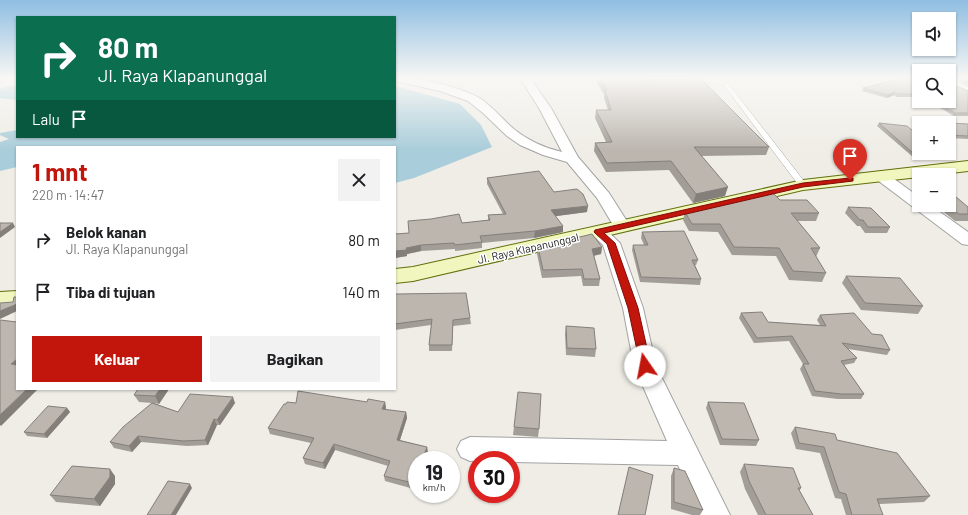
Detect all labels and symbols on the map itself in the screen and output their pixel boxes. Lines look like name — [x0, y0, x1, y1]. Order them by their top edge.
pin — [833, 139, 867, 180]
street label: Jl. Raya Klapanunggal — [476, 230, 580, 266]
position arrow — [624, 345, 666, 387]
speed limit sign: 30 — [468, 451, 520, 503]

